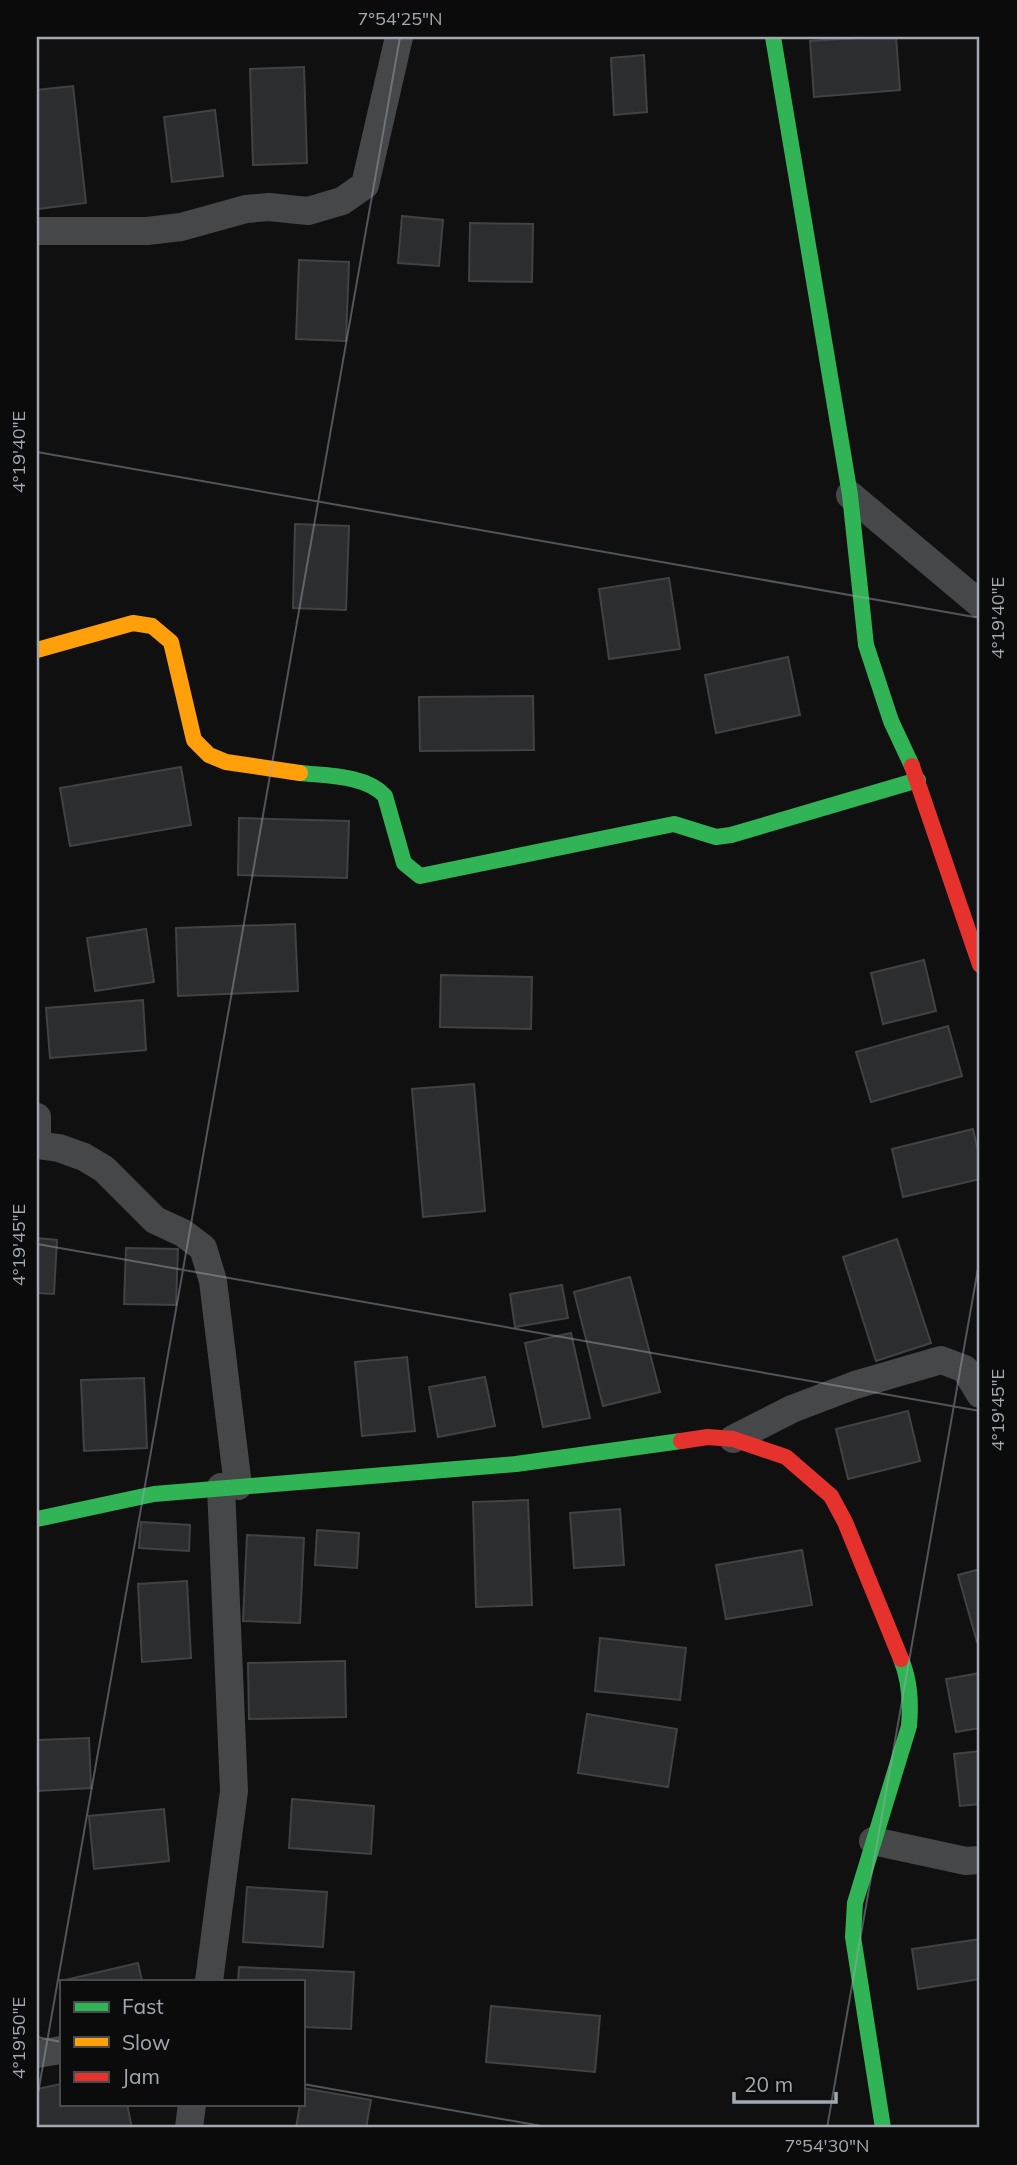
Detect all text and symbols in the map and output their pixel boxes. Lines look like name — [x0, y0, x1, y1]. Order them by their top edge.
text: 7°54'25"N — [357, 7, 443, 30]
text: 4°19'40"E — [7, 411, 30, 493]
text: 4°19'40"E — [986, 577, 1009, 659]
text: 4°19'45"E — [7, 1204, 30, 1286]
text: 4°19'45"E — [986, 1369, 1009, 1451]
legend — [60, 1980, 304, 2106]
text: Fast — [122, 1993, 164, 2019]
text: 4°19'50"E — [7, 1997, 30, 2079]
text: Slow — [122, 2029, 170, 2055]
scale bar — [734, 2060, 835, 2104]
text: Jam — [122, 2063, 160, 2089]
text: 20 m — [744, 2071, 793, 2097]
text: 7°54'30"N — [784, 2134, 870, 2157]

